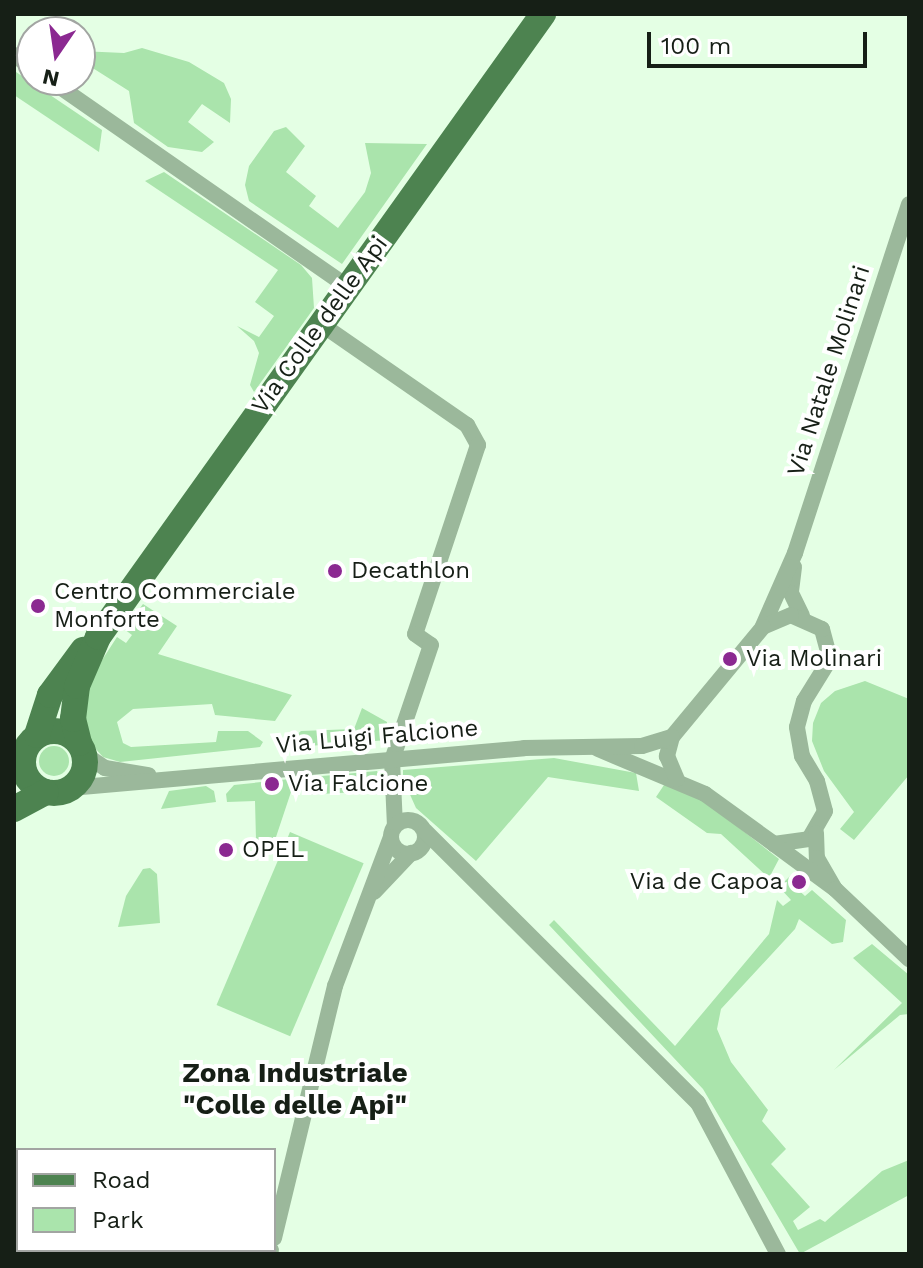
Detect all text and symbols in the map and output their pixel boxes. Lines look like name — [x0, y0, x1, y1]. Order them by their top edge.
north arrow — [16, 16, 96, 96]
scale bar — [651, 16, 871, 66]
text: 100 m — [661, 32, 731, 60]
text: N — [40, 64, 62, 92]
street label: Via Colle delle Api — [245, 230, 395, 420]
street label: Via Natale Molinari — [781, 262, 877, 480]
place label: Decathlon — [351, 557, 470, 585]
marker: Decathlon — [326, 562, 344, 580]
place label: Centro Commerciale Monforte — [54, 578, 296, 634]
marker: Centro Commerciale Monforte — [29, 597, 47, 615]
place label: Via Molinari — [746, 645, 883, 673]
marker: Via Molinari — [721, 650, 739, 668]
street label: Via Luigi Falcione — [274, 714, 480, 760]
place label: Via Falcione — [288, 770, 429, 798]
marker: Via Falcione — [263, 775, 281, 793]
place label: OPEL — [242, 836, 304, 864]
marker: OPEL — [217, 841, 235, 859]
place label: Via de Capoa — [629, 868, 783, 896]
marker: Via de Capoa — [790, 873, 808, 891]
district label: Zona Industriale "Colle delle Api" — [182, 1056, 408, 1122]
legend — [16, 1148, 276, 1252]
text: Road — [92, 1166, 151, 1194]
text: Park — [92, 1206, 144, 1234]

